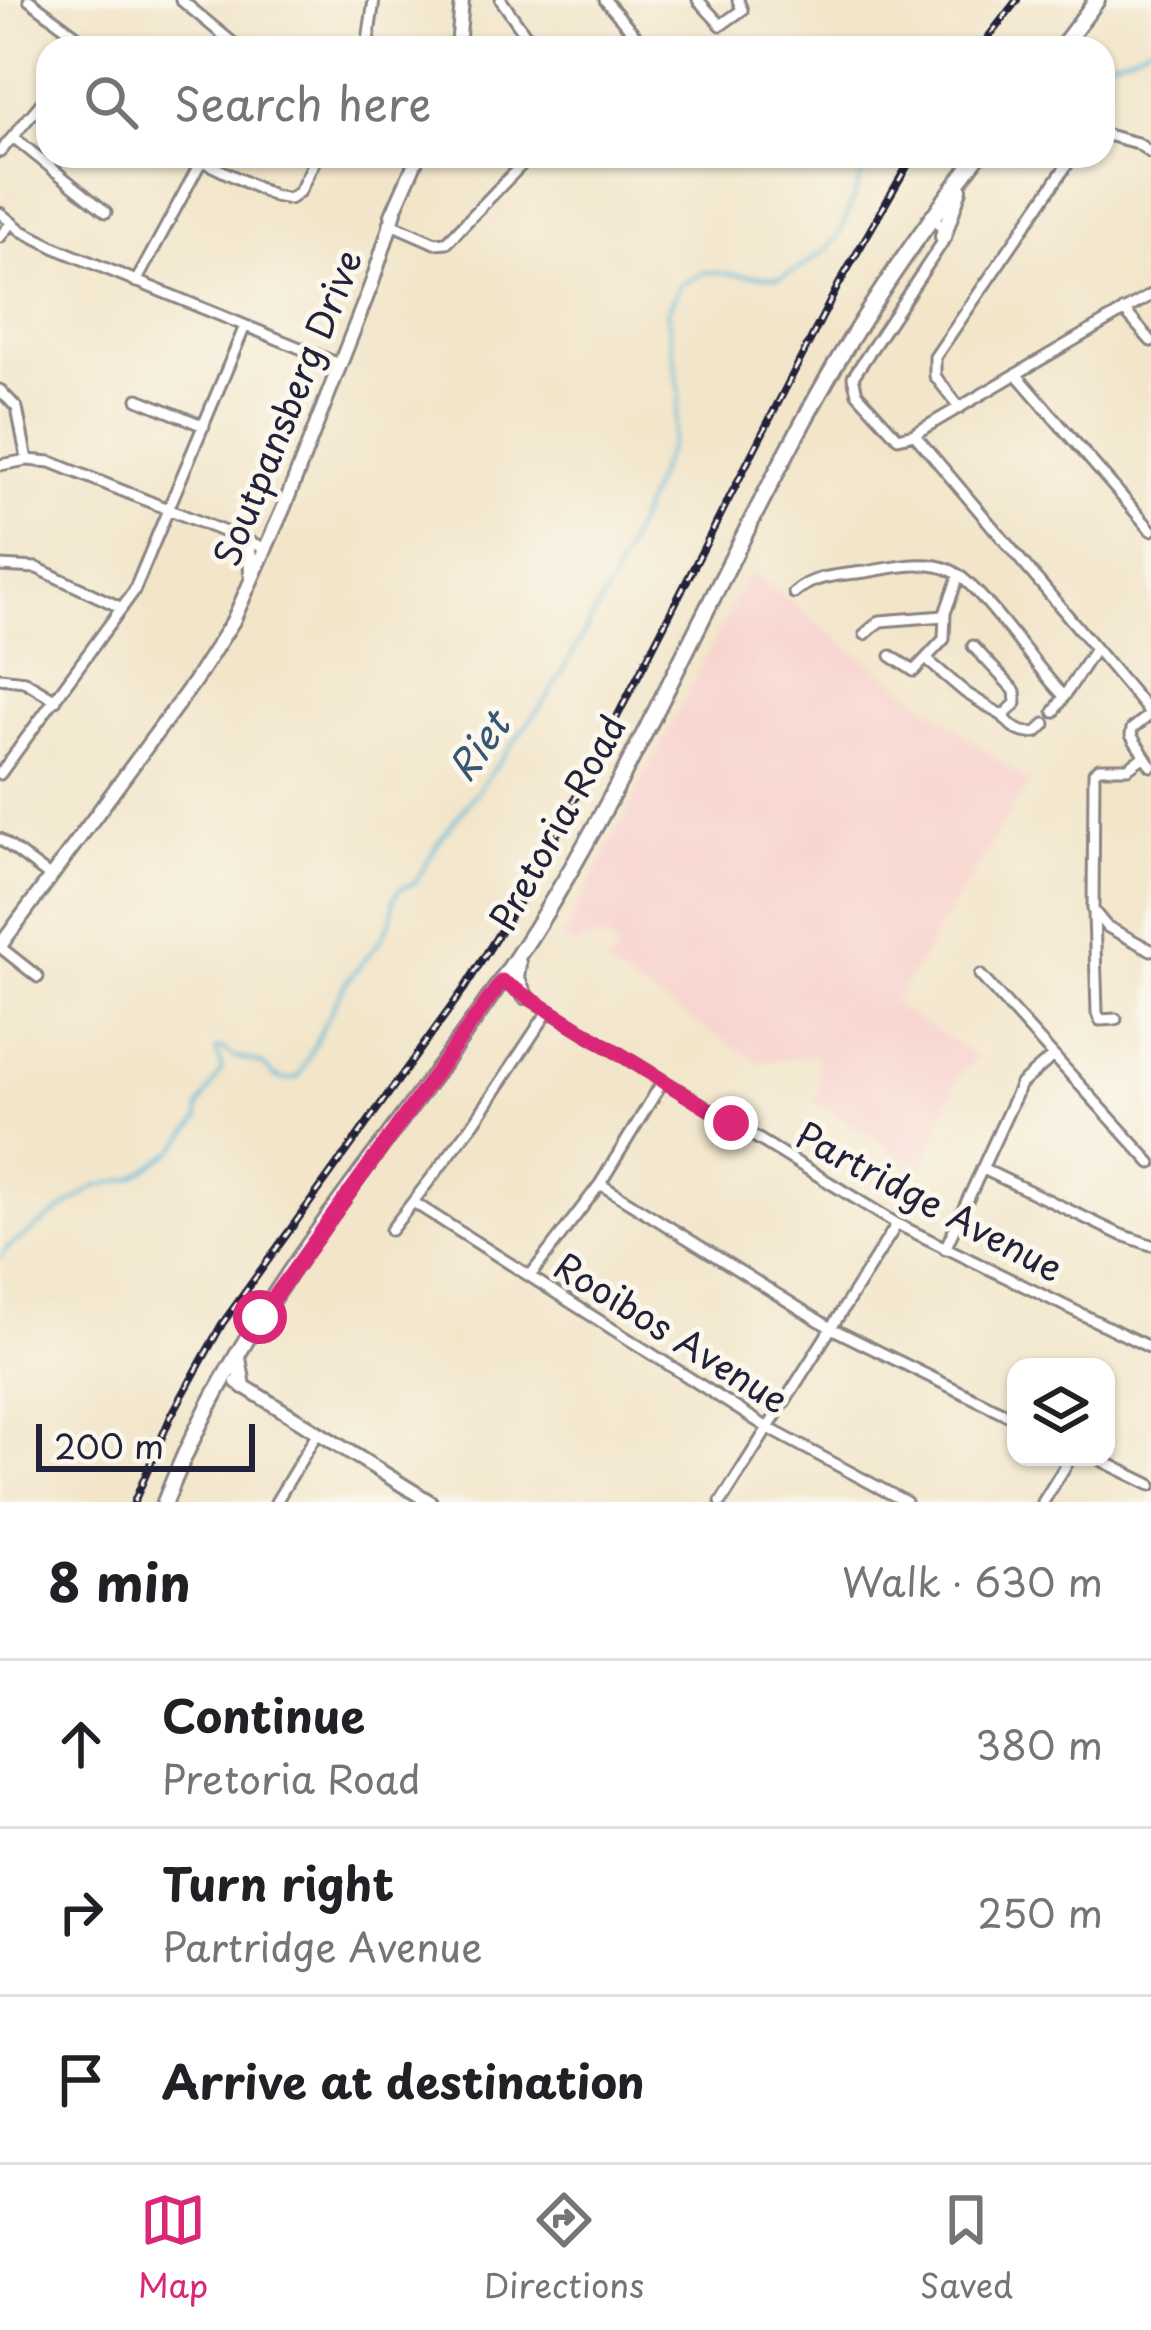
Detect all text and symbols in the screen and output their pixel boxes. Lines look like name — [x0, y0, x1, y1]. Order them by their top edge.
search box — [36, 36, 1115, 168]
text: Search here — [174, 68, 431, 136]
icon: search — [78, 69, 144, 135]
street label: Soutpansberg Drive — [198, 241, 374, 574]
water label: Riet — [432, 695, 525, 793]
street label: Pretoria Road — [475, 705, 638, 939]
route end — [704, 1096, 758, 1150]
street label: Partridge Avenue — [787, 1107, 1073, 1294]
street label: Rooibos Avenue — [544, 1238, 800, 1425]
route start — [233, 1290, 287, 1344]
map controls — [1007, 1358, 1115, 1466]
button: layers — [1007, 1358, 1115, 1466]
scale bar — [36, 1418, 255, 1471]
text: 200 m — [54, 1420, 164, 1470]
text: 8 min — [48, 1542, 191, 1619]
text: Walk · 630 m — [842, 1551, 1103, 1610]
text: Continue — [162, 1680, 365, 1748]
icon: ahead — [48, 1711, 114, 1777]
text: 380 m — [975, 1714, 1103, 1773]
text: Pretoria Road — [162, 1748, 420, 1807]
text: Turn right — [162, 1848, 394, 1916]
icon: right — [48, 1879, 114, 1945]
text: 250 m — [978, 1882, 1103, 1941]
text: Partridge Avenue — [162, 1916, 482, 1975]
text: Arrive at destination — [162, 2046, 645, 2114]
icon: arrive — [48, 2047, 114, 2113]
tab: Map — [138, 2187, 208, 2309]
tab: Directions — [484, 2187, 644, 2309]
tab: Saved — [920, 2187, 1013, 2309]

